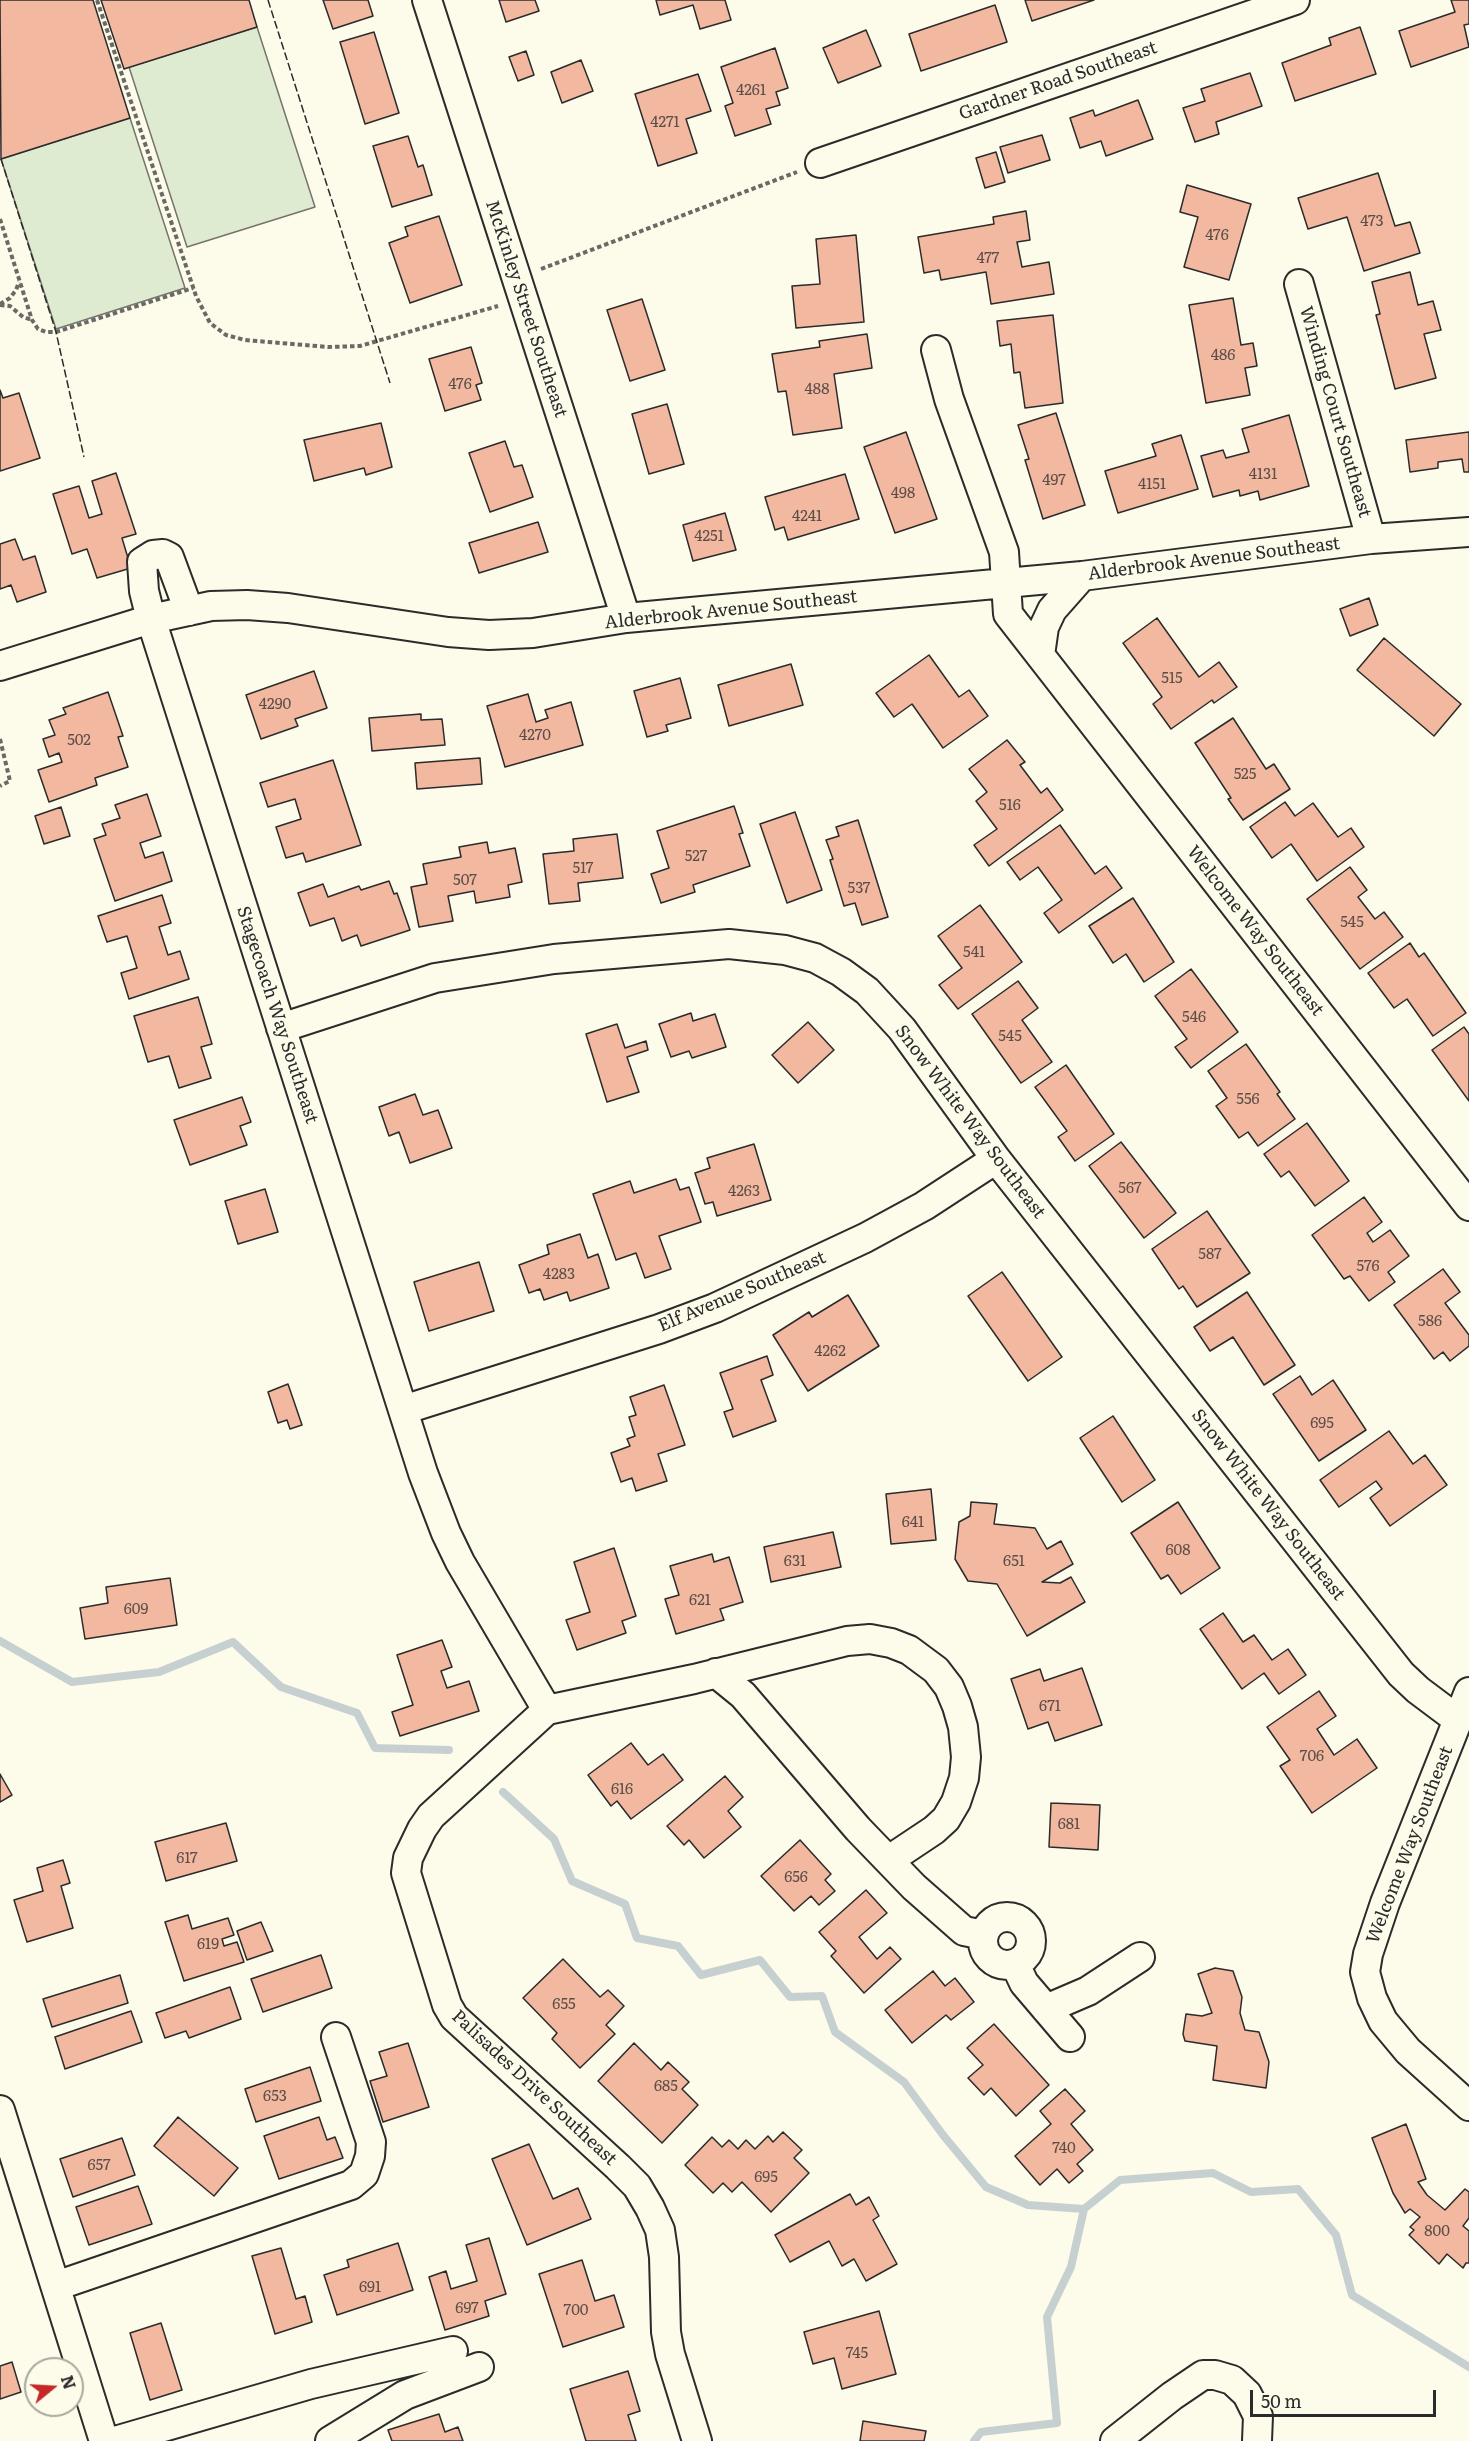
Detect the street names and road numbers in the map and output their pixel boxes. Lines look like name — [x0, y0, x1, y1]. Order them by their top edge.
street label: Gardner Road Southeast — [956, 37, 1160, 125]
street label: McKinley Street Southeast — [481, 198, 571, 420]
street label: Winding Court Southeast — [1294, 304, 1376, 520]
street label: Alderbrook Avenue Southeast — [1087, 533, 1341, 585]
street label: Alderbrook Avenue Southeast — [604, 586, 858, 634]
street label: Welcome Way Southeast — [1182, 842, 1328, 1020]
street label: Stagecoach Way Southeast — [232, 904, 322, 1126]
street label: Snow White Way Southeast — [890, 1021, 1050, 1223]
street label: Elf Avenue Southeast — [655, 1247, 829, 1337]
street label: Snow White Way Southeast — [1187, 1405, 1349, 1605]
street label: Welcome Way Southeast — [1362, 1743, 1458, 1947]
street label: Palisades Drive Southeast — [447, 2006, 621, 2170]

